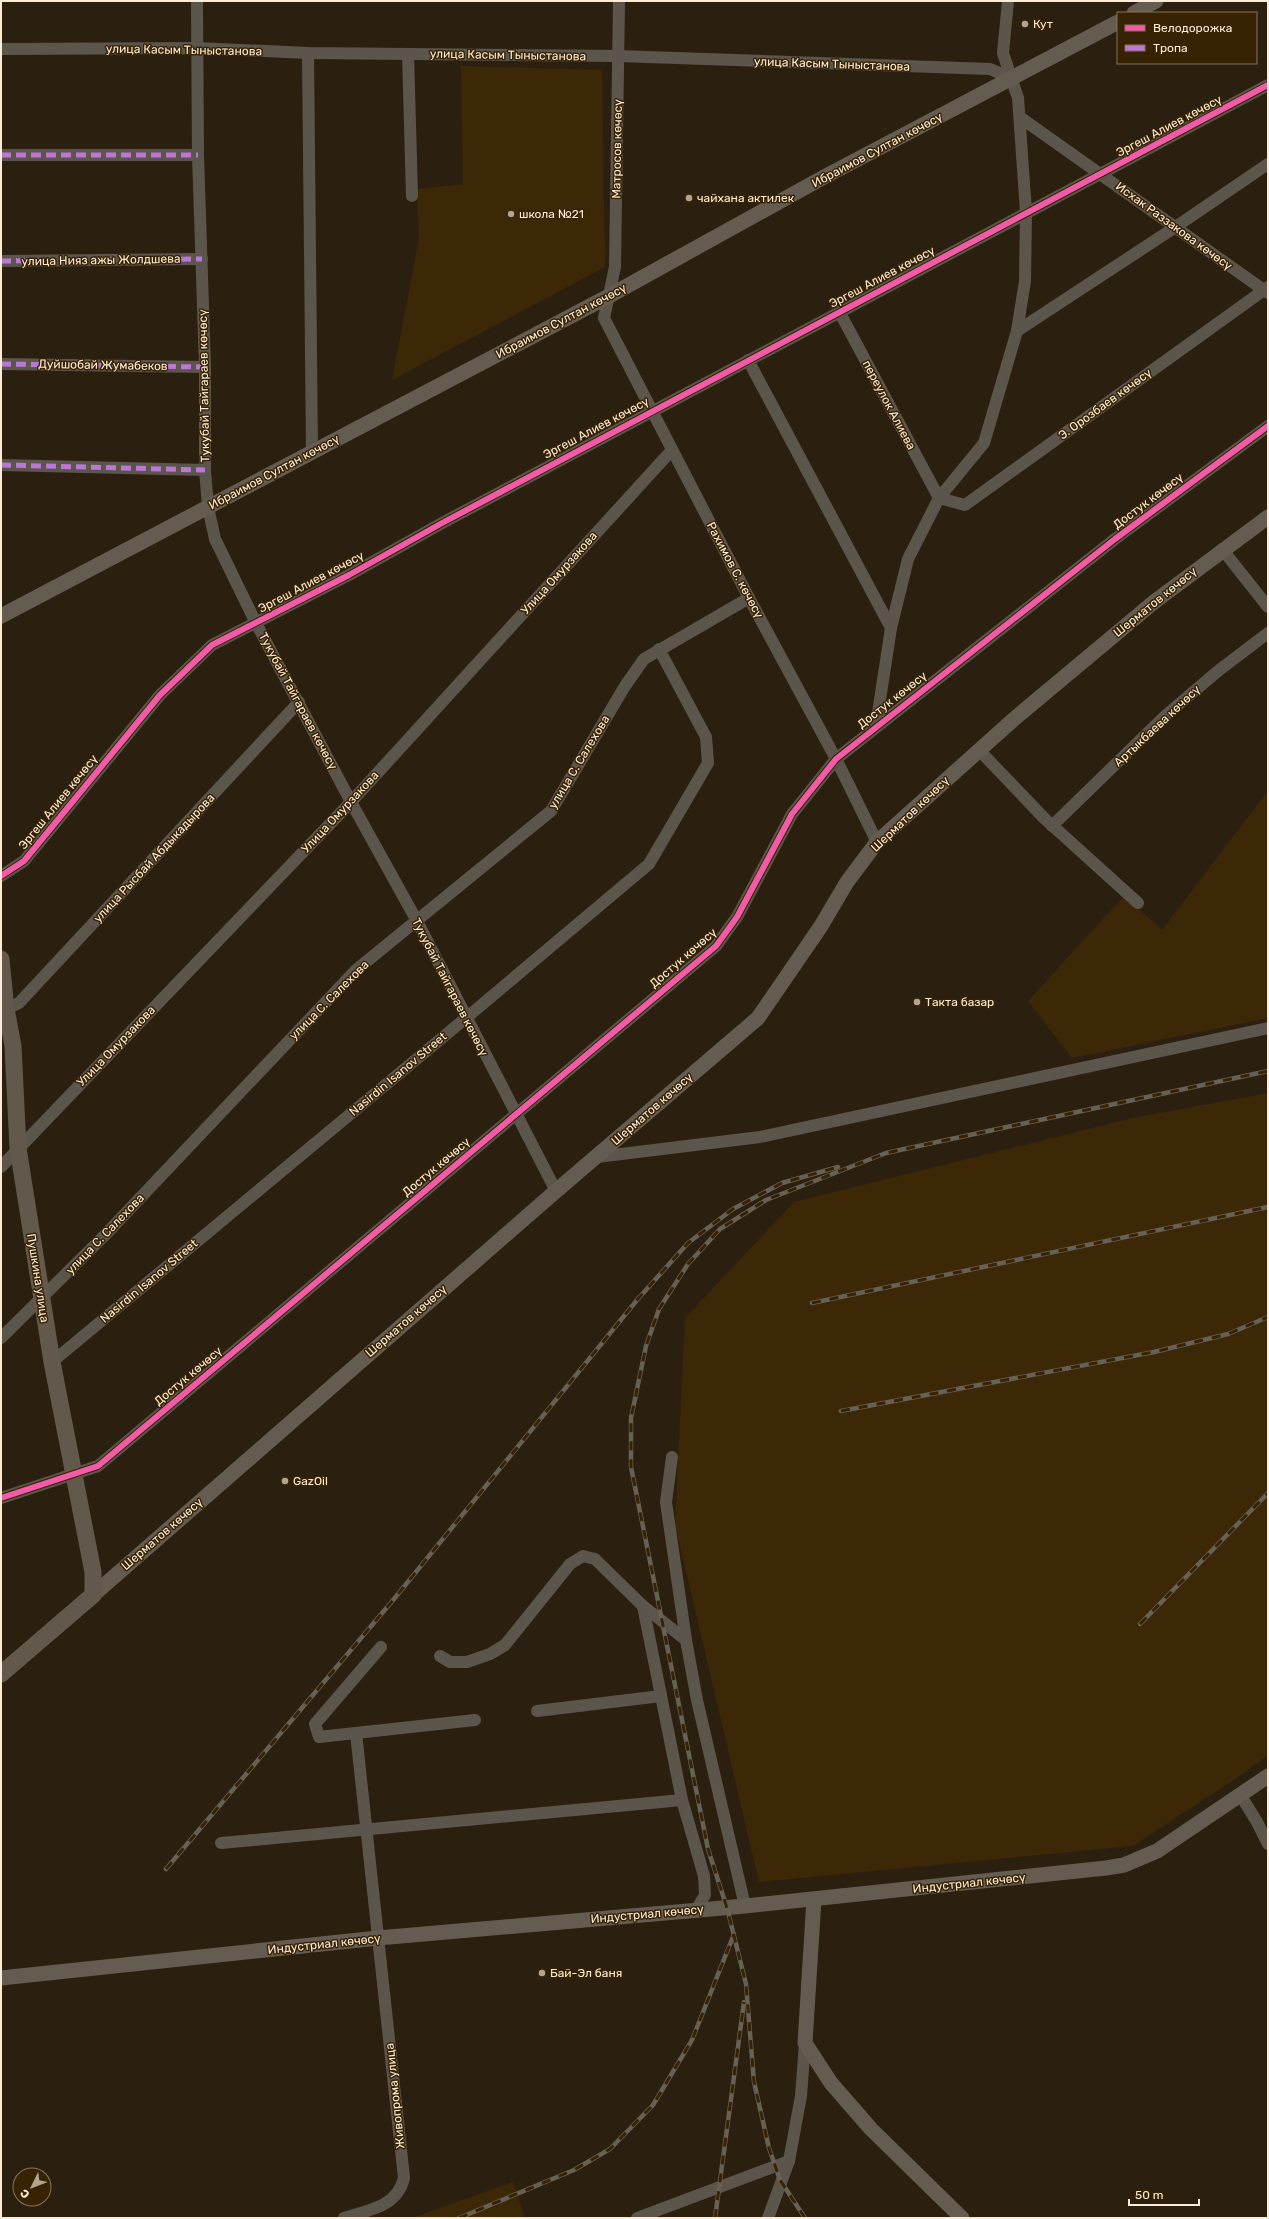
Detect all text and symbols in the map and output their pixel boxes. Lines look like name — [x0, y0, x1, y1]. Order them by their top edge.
legend — [1117, 12, 1257, 64]
place label: Кут — [1033, 17, 1053, 31]
marker: Кут — [1020, 19, 1030, 29]
text: Велодорожка — [1153, 21, 1232, 35]
text: Тропа — [1153, 41, 1188, 55]
street label: улица Касым Тыныстанова — [106, 42, 262, 58]
street label: улица Касым Тыныстанова — [430, 47, 586, 63]
street label: улица Касым Тыныстанова — [754, 54, 910, 74]
street label: Эргеш Алиев көчөсү — [1114, 92, 1225, 160]
street label: Матросов көчөсү — [609, 99, 625, 199]
street label: Ибраимов Султан көчөсү — [809, 109, 945, 190]
street label: Исхак Раззакова көчөсү — [1113, 179, 1235, 273]
place label: чайхана актилек — [697, 191, 795, 205]
marker: чайхана актилек — [684, 193, 694, 203]
place label: школа №21 — [519, 207, 584, 221]
marker: школа №21 — [506, 209, 516, 219]
street label: Эргеш Алиев көчөсү — [827, 243, 938, 311]
street label: улица Нияз ажы Жолдшева — [21, 252, 181, 268]
street label: Ибраимов Султан көчөсү — [493, 280, 629, 361]
street label: Тукубай Тайгараев көчөсү — [196, 309, 212, 463]
street label: Дуйшобай Жумабеков — [38, 357, 168, 373]
street label: переулок Алиева — [860, 358, 918, 452]
street label: Э. Орозбаев көчөсү — [1056, 365, 1155, 442]
street label: Эргеш Алиев көчөсү — [541, 394, 652, 462]
street label: Ибраимов Султан көчөсү — [206, 431, 342, 512]
street label: Достук көчөсү — [1110, 470, 1186, 532]
street label: Рахимов С. көчөсү — [704, 520, 766, 621]
street label: Улица Омурзакова — [518, 529, 600, 617]
street label: Эргеш Алиев көчөсү — [256, 548, 367, 616]
street label: Шерматов көчөсү — [1111, 564, 1200, 640]
street label: Тукубай Тайгараев көчөсү — [256, 630, 340, 772]
street label: Достук көчөсү — [855, 668, 930, 731]
street label: Артыкбаева көчөсү — [1111, 682, 1203, 770]
street label: улица С. Салехова — [546, 713, 612, 811]
street label: Эргеш Алиев көчөсү — [16, 751, 101, 852]
street label: Улица Омурзакова — [299, 768, 381, 856]
street label: Шерматов көчөсү — [868, 773, 952, 855]
street label: улица Рысбай Абдыкадырова — [91, 791, 217, 925]
street label: Тукубай Тайгараев көчөсү — [409, 916, 491, 1059]
street label: Достук көчөсү — [647, 925, 720, 991]
street label: улица С. Салехова — [286, 957, 372, 1043]
place label: Такта базар — [925, 995, 994, 1009]
marker: Такта базар — [912, 997, 922, 1007]
street label: Улица Омурзакова — [74, 1003, 158, 1089]
street label: Nasirdin Isanov Street — [347, 1029, 450, 1119]
street label: Шерматов көчөсү — [609, 1070, 696, 1148]
street label: Достук көчөсү — [399, 1134, 473, 1199]
street label: улица С. Салехова — [63, 1191, 147, 1277]
street label: Пушкина улица — [24, 1233, 52, 1323]
street label: Nasirdin Isanov Street — [98, 1236, 201, 1326]
street label: Шерматов көчөсү — [363, 1282, 450, 1360]
street label: Достук көчөсү — [151, 1343, 225, 1408]
place label: GazOil — [293, 1474, 328, 1488]
marker: GazOil — [280, 1476, 290, 1486]
street label: Шерматов көчөсү — [119, 1495, 206, 1573]
street label: Индустриал көчөсү — [912, 1870, 1027, 1896]
street label: Индустриал көчөсү — [590, 1902, 705, 1926]
street label: Индустриал көчөсү — [267, 1931, 382, 1957]
place label: Бай-Эл баня — [550, 1966, 622, 1980]
marker: Бай-Эл баня — [537, 1968, 547, 1978]
street label: Живопрома улица — [382, 2042, 408, 2150]
north arrow — [12, 2167, 52, 2207]
scale bar — [1129, 2181, 1199, 2207]
text: С — [17, 2186, 32, 2201]
text: 50 m — [1135, 2188, 1163, 2202]

